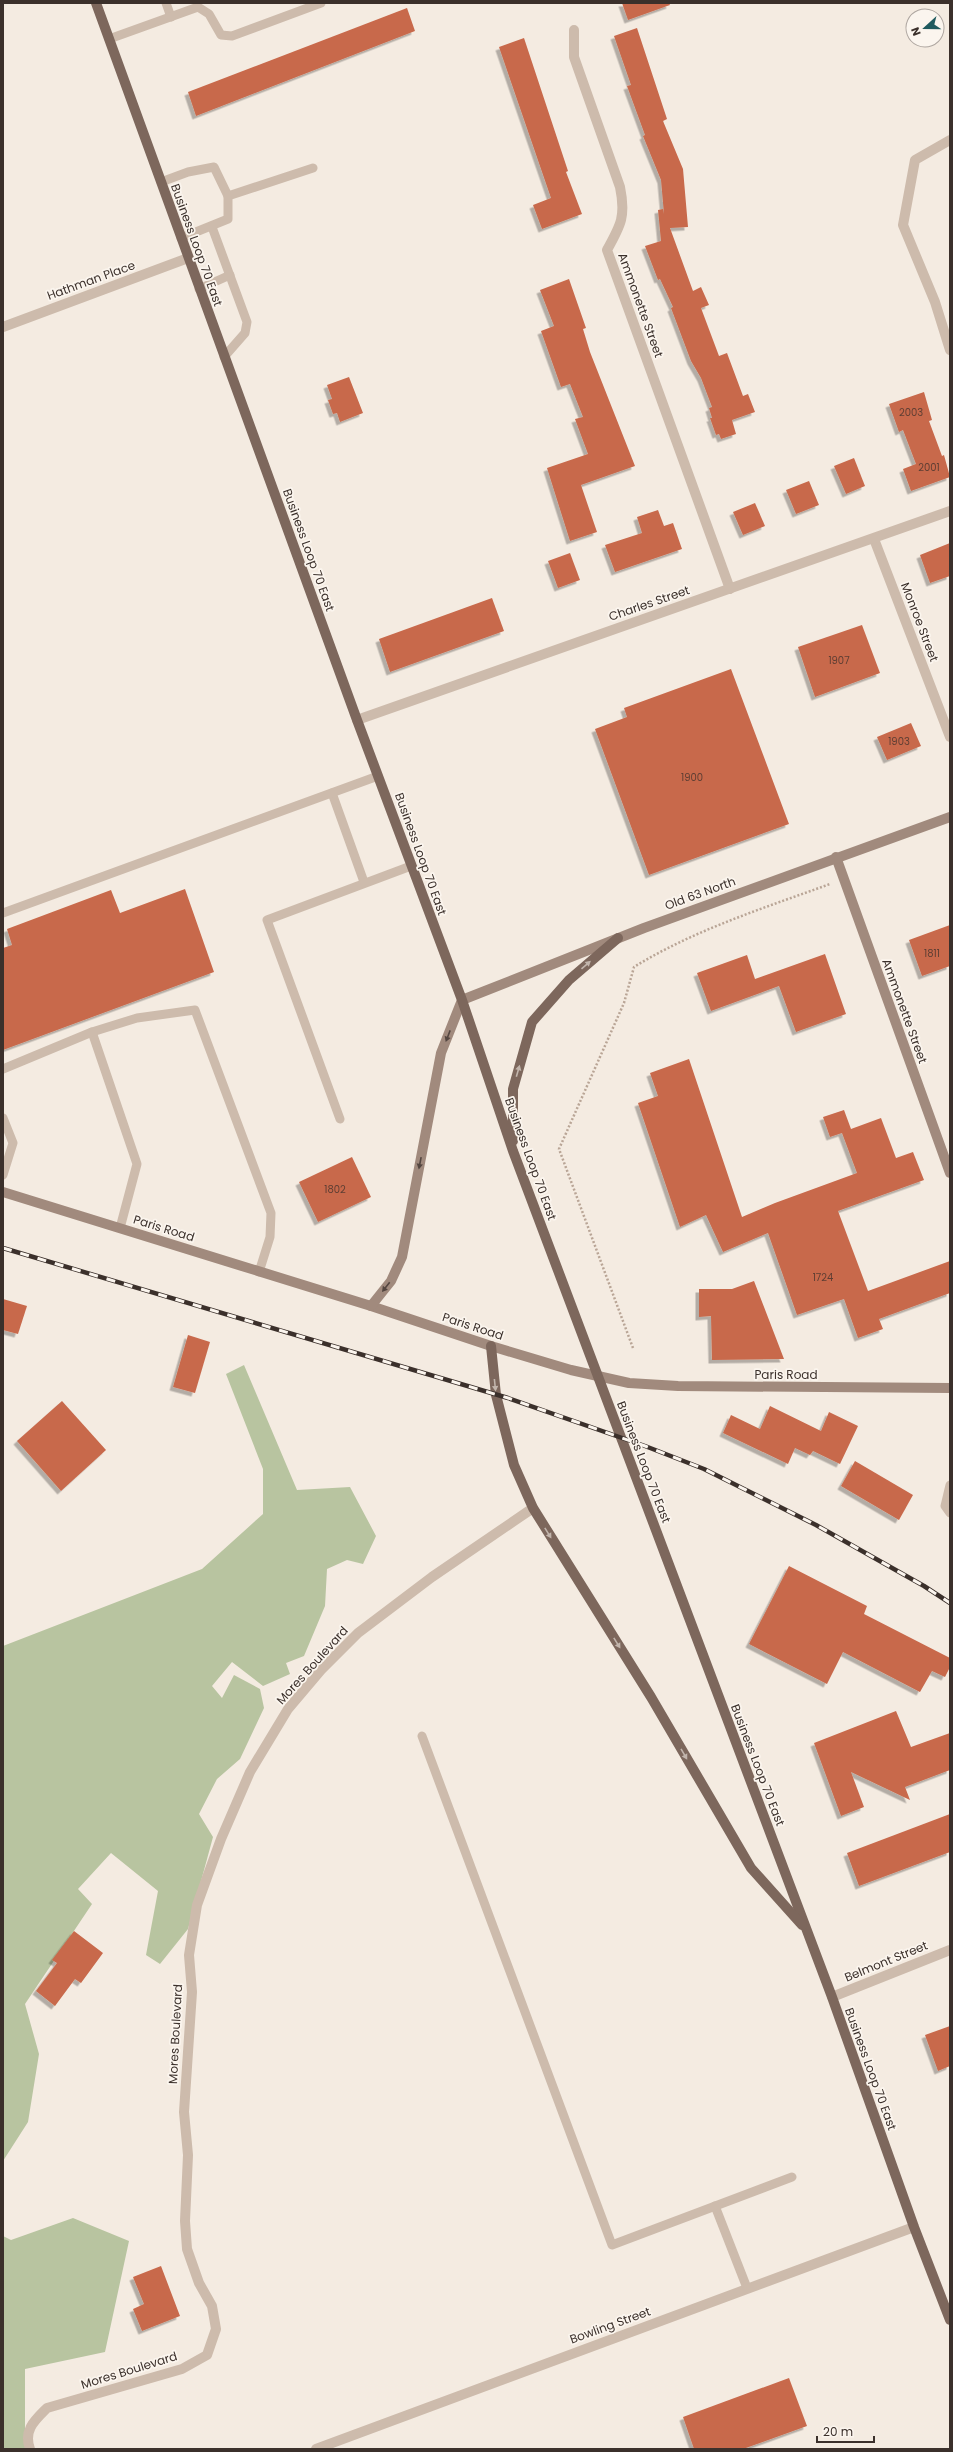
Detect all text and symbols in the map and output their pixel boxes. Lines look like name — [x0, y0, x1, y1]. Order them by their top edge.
north arrow — [905, 8, 945, 48]
text: N — [907, 25, 925, 38]
street label: Business Loop 70 East — [167, 181, 227, 309]
street label: Ammonette Street — [614, 250, 668, 360]
street label: Hathman Place — [45, 256, 137, 304]
house number: 2003 — [899, 405, 923, 420]
house number: 2001 — [918, 460, 940, 475]
street label: Business Loop 70 East — [279, 486, 339, 614]
street label: Monroe Street — [897, 580, 943, 664]
street label: Charles Street — [606, 581, 692, 625]
house number: 1907 — [828, 653, 850, 668]
house number: 1903 — [888, 734, 910, 749]
house number: 1900 — [681, 770, 703, 785]
street label: Business Loop 70 East — [391, 790, 451, 918]
street label: Old 63 North — [662, 872, 738, 914]
house number: 1811 — [924, 946, 940, 961]
street label: Ammonette Street — [878, 956, 932, 1066]
one-way arrow — [582, 961, 591, 970]
one-way arrow — [444, 1031, 450, 1043]
one-way arrow — [515, 1065, 521, 1077]
street label: Business Loop 70 East — [501, 1095, 561, 1223]
one-way arrow — [417, 1157, 423, 1169]
house number: 1802 — [324, 1182, 346, 1197]
street label: Paris Road — [131, 1211, 197, 1245]
house number: 1724 — [813, 1270, 833, 1285]
one-way arrow — [381, 1282, 390, 1293]
street label: Paris Road — [440, 1308, 506, 1344]
street label: Paris Road — [754, 1366, 818, 1383]
one-way arrow — [492, 1379, 498, 1391]
street label: Business Loop 70 East — [613, 1399, 675, 1525]
one-way arrow — [544, 1528, 552, 1538]
street label: Mores Boulevard — [272, 1622, 352, 1708]
one-way arrow — [613, 1638, 621, 1648]
street label: Business Loop 70 East — [727, 1702, 789, 1828]
one-way arrow — [681, 1748, 688, 1760]
street label: Belmont Street — [842, 1937, 930, 1985]
street label: Mores Boulevard — [164, 1984, 186, 2084]
street label: Business Loop 70 East — [841, 2005, 901, 2133]
street label: Bowling Street — [567, 2302, 653, 2348]
street label: Mores Boulevard — [79, 2347, 179, 2393]
scale bar — [817, 2418, 874, 2444]
text: 20 m — [823, 2423, 853, 2440]

